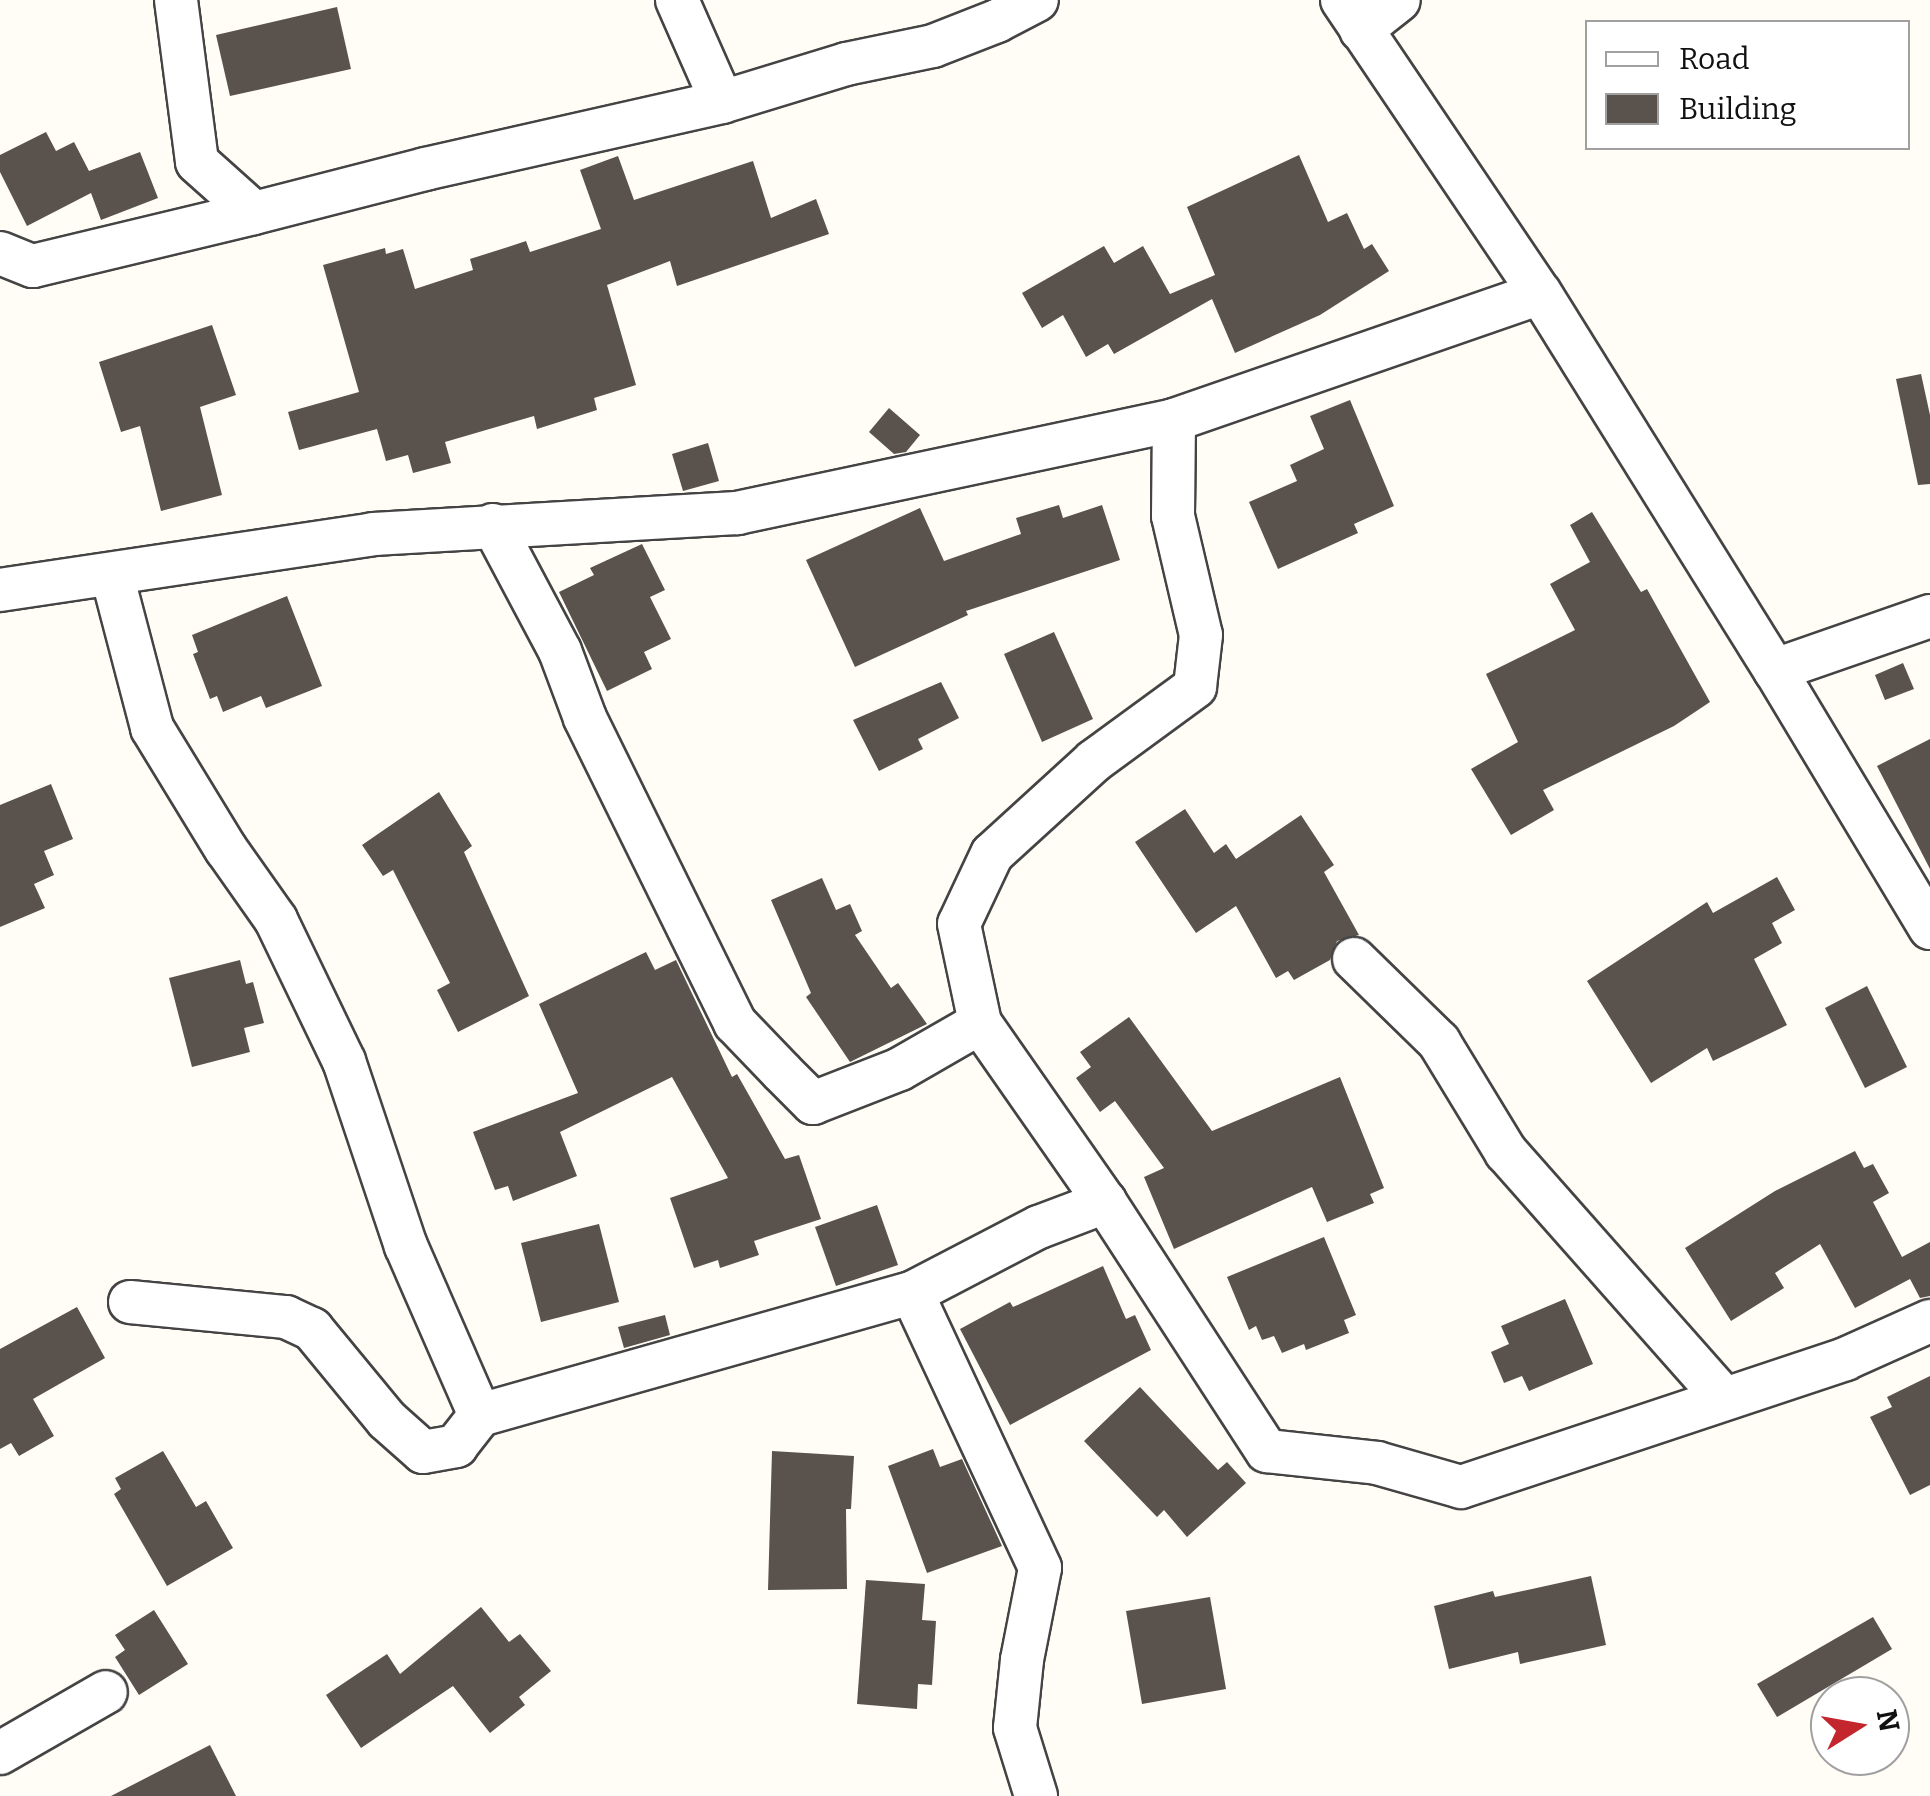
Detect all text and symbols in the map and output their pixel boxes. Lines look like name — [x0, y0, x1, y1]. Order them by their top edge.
legend — [1585, 20, 1910, 150]
text: Road — [1679, 41, 1750, 77]
text: Building — [1679, 91, 1797, 127]
north arrow — [1810, 1676, 1910, 1776]
text: N — [1870, 1707, 1906, 1734]

